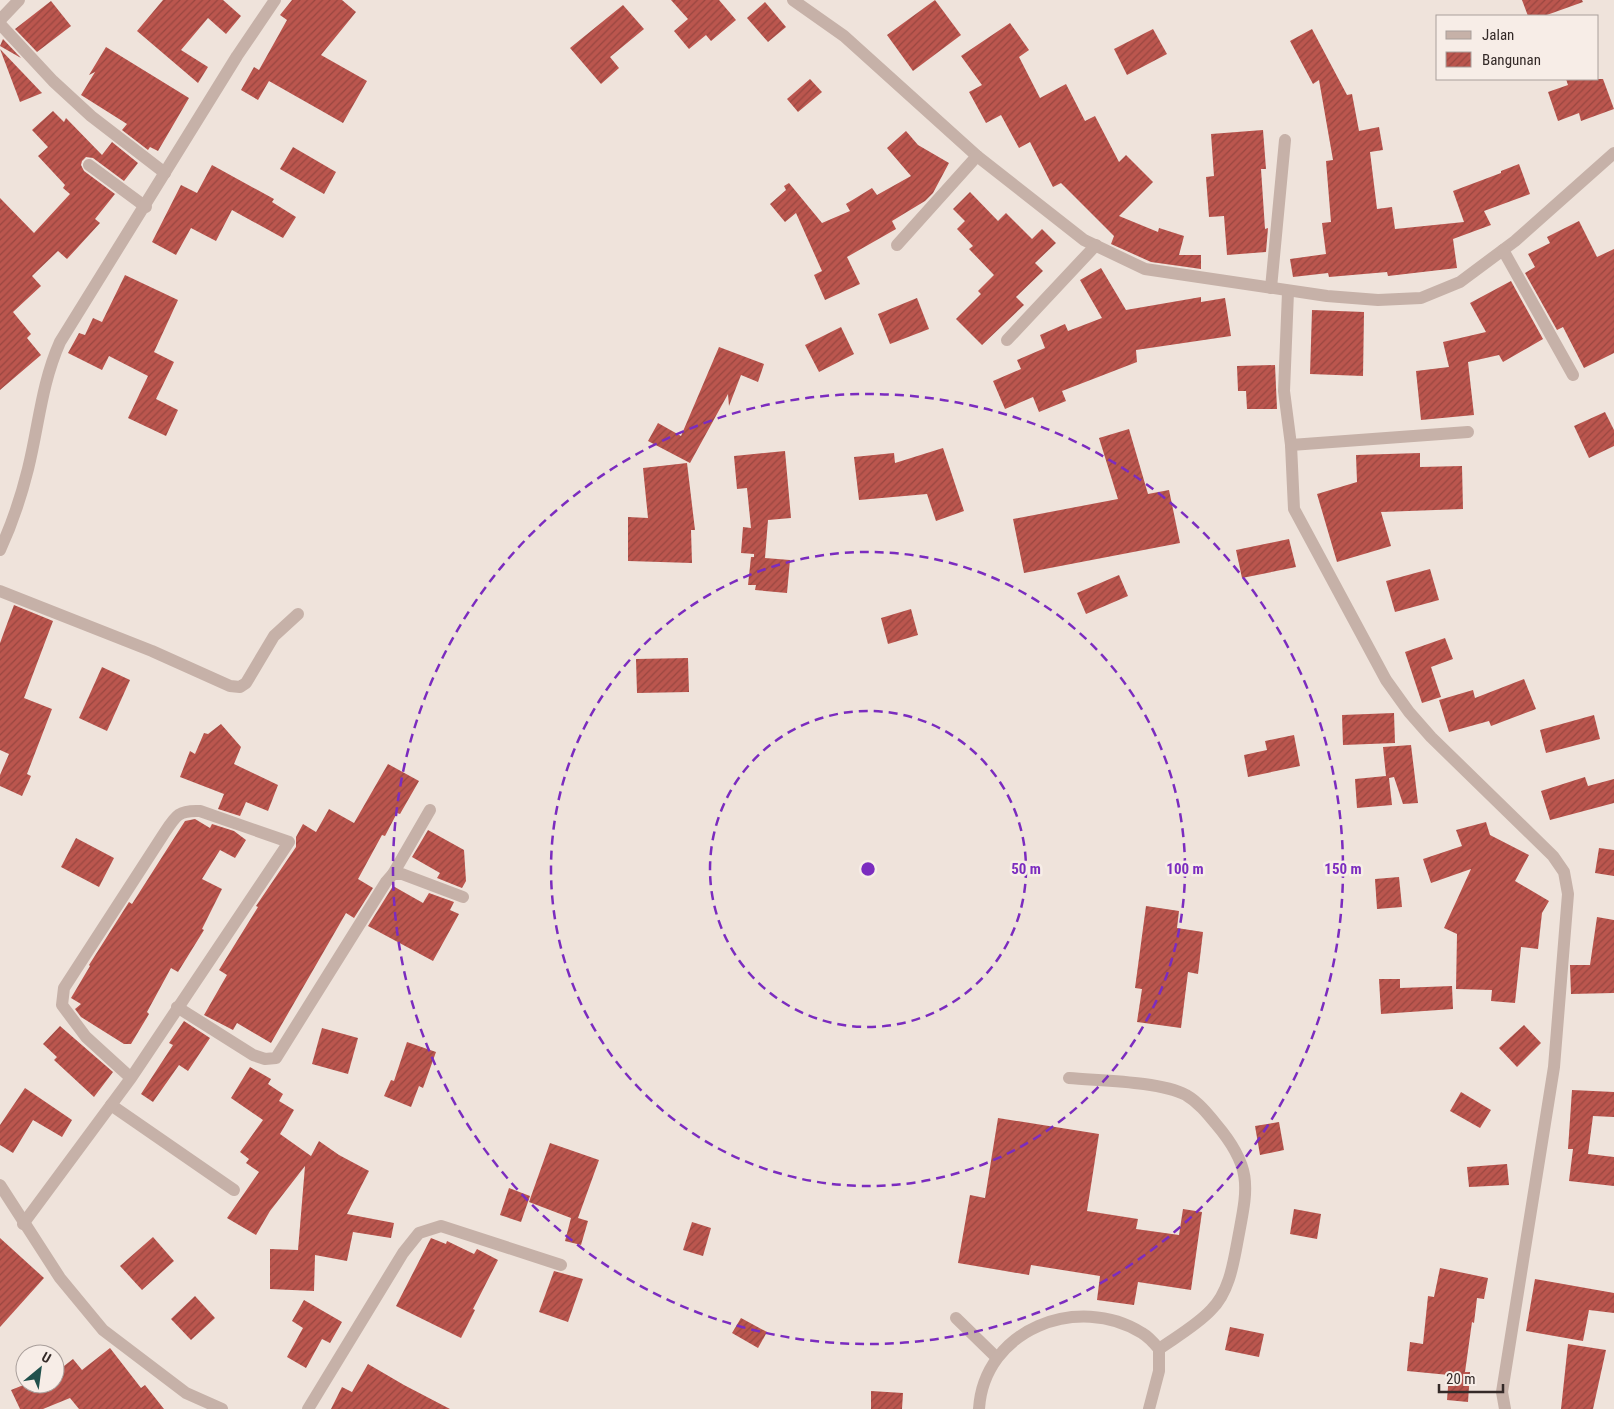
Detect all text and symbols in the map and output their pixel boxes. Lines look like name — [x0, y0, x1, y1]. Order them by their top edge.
legend — [1436, 15, 1599, 80]
text: Jalan — [1482, 26, 1514, 44]
text: Bangunan — [1482, 51, 1541, 69]
centre of rings — [859, 860, 877, 878]
text: 50 m — [1011, 860, 1041, 878]
text: 100 m — [1166, 860, 1204, 878]
text: 150 m — [1324, 860, 1362, 878]
north arrow — [15, 1344, 65, 1394]
text: U — [39, 1349, 54, 1367]
scale bar — [1439, 1362, 1503, 1394]
text: 20 m — [1446, 1370, 1476, 1388]

